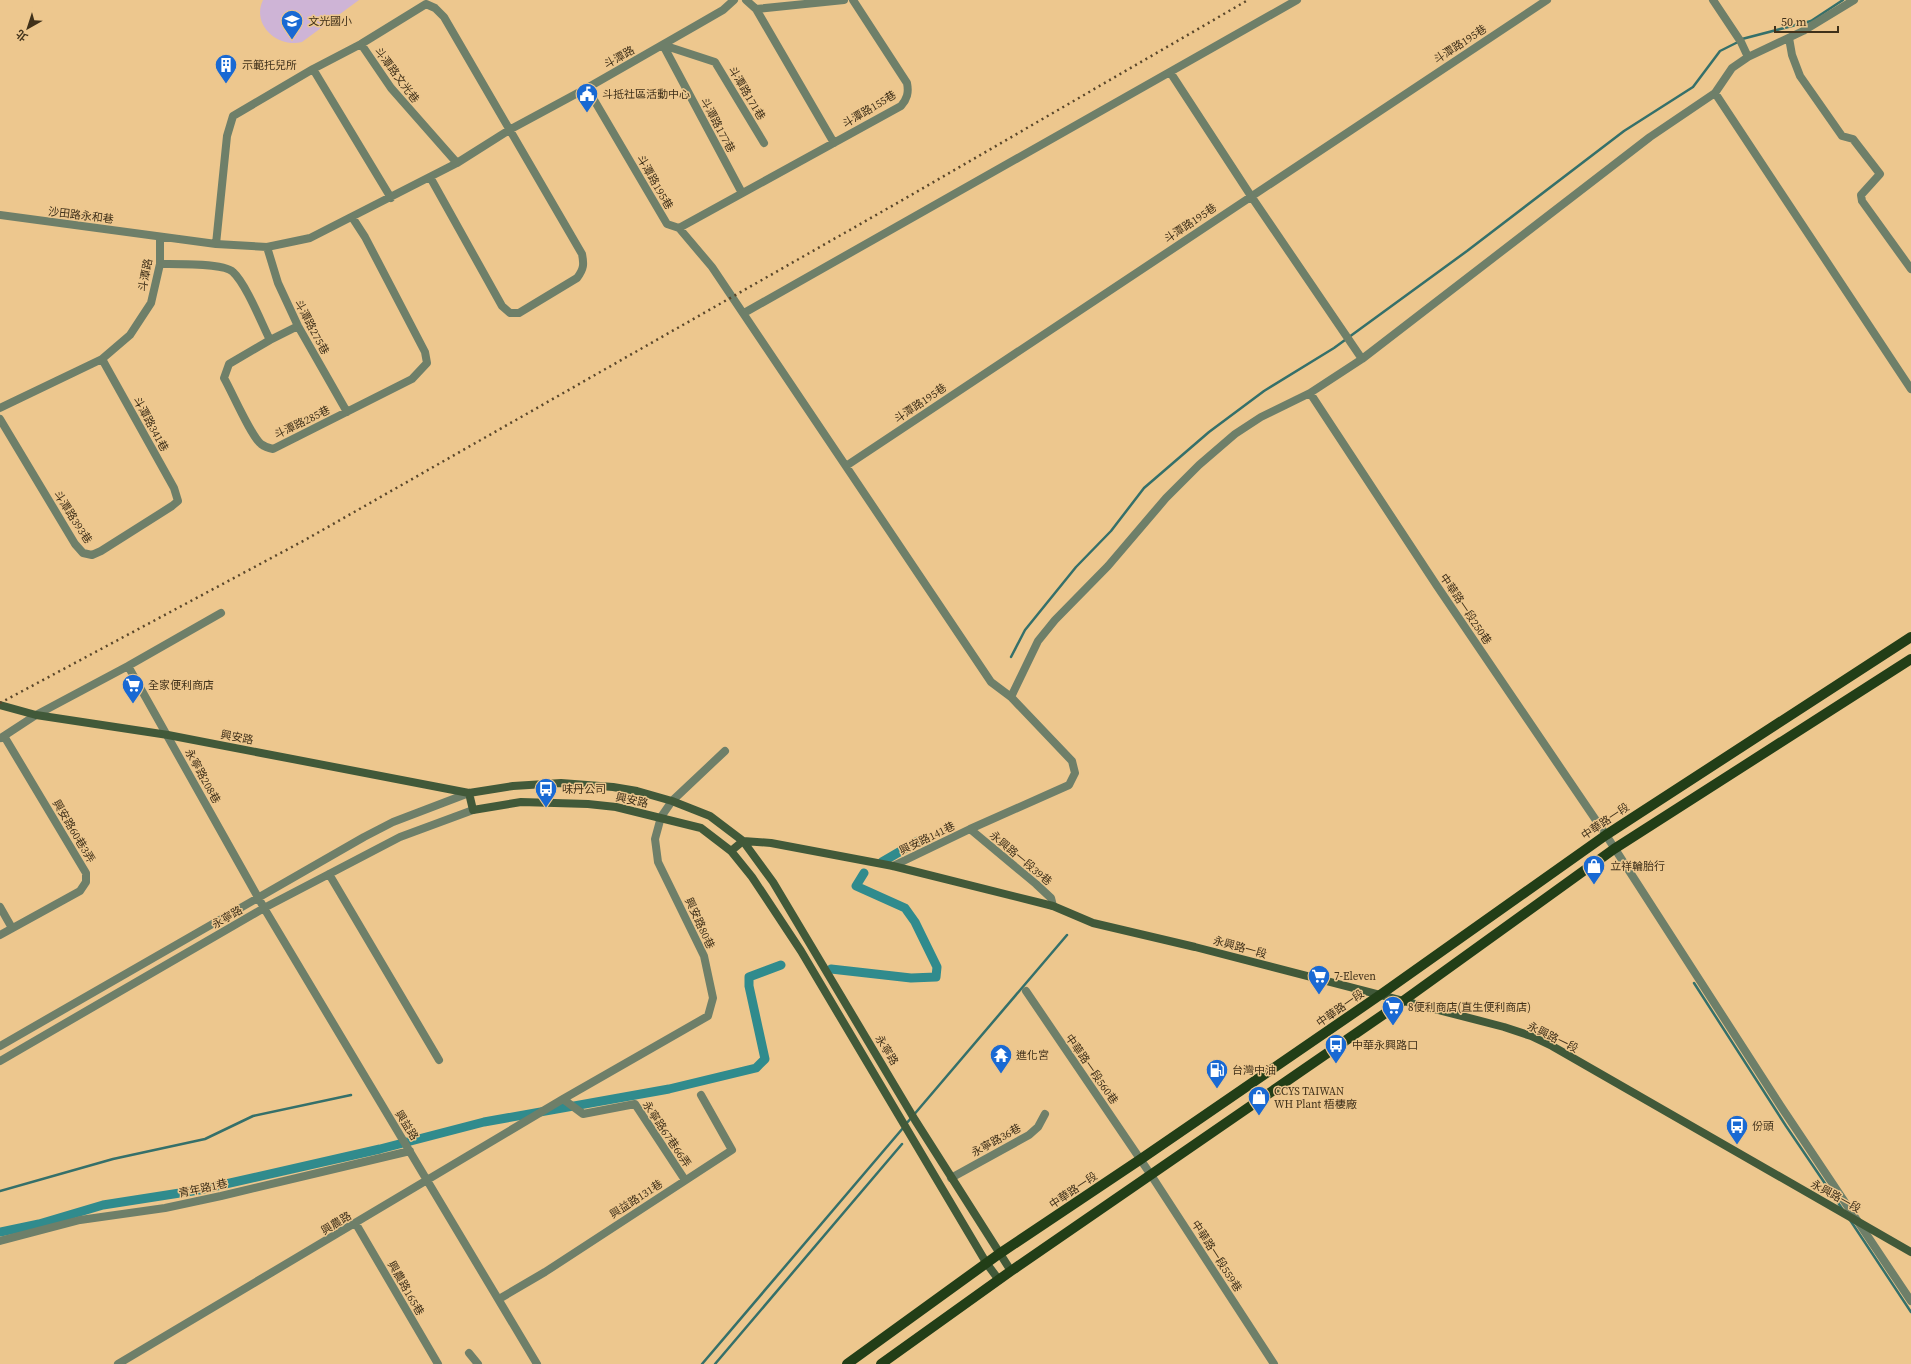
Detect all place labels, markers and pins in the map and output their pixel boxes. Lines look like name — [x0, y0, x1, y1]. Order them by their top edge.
school or university icon: 文光國小 — [279, 8, 305, 41]
place label: 文光國小 — [308, 14, 352, 29]
building icon: 示範托兒所 — [213, 52, 239, 85]
place label: 示範托兒所 — [242, 58, 297, 73]
public building icon: 斗抵社區活動中心 — [574, 81, 600, 114]
place label: 斗抵社區活動中心 — [602, 87, 690, 102]
supermarket icon: 全家便利商店 — [120, 672, 146, 705]
place label: 全家便利商店 — [148, 678, 214, 693]
bus stop icon: 味丹公司 — [533, 776, 559, 809]
place label: 味丹公司 — [562, 782, 606, 797]
shop icon: 立祥輪胎行 — [1581, 853, 1607, 886]
place label: 立祥輪胎行 — [1610, 859, 1665, 874]
supermarket icon: 7-Eleven — [1306, 963, 1332, 996]
place label: 7-Eleven — [1334, 969, 1376, 984]
supermarket icon: 8便利商店(直生便利商店) — [1380, 994, 1406, 1027]
place label: 8便利商店(直生便利商店) — [1408, 1000, 1531, 1015]
bus stop icon: 中華永興路口 — [1323, 1032, 1349, 1065]
place label: 中華永興路口 — [1352, 1038, 1418, 1053]
temple icon: 進化宮 — [988, 1042, 1014, 1075]
place label: 進化宮 — [1016, 1048, 1049, 1063]
fuel station icon: 台灣中油 — [1204, 1057, 1230, 1090]
place label: 台灣中油 — [1232, 1063, 1276, 1078]
shop icon: CCYS TAIWAN WH Plant 梧棲廠 — [1246, 1084, 1272, 1117]
place label: CCYS TAIWAN WH Plant 梧棲廠 — [1274, 1084, 1357, 1112]
bus stop icon: 份頭 — [1724, 1113, 1750, 1146]
place label: 份頭 — [1752, 1119, 1774, 1134]

